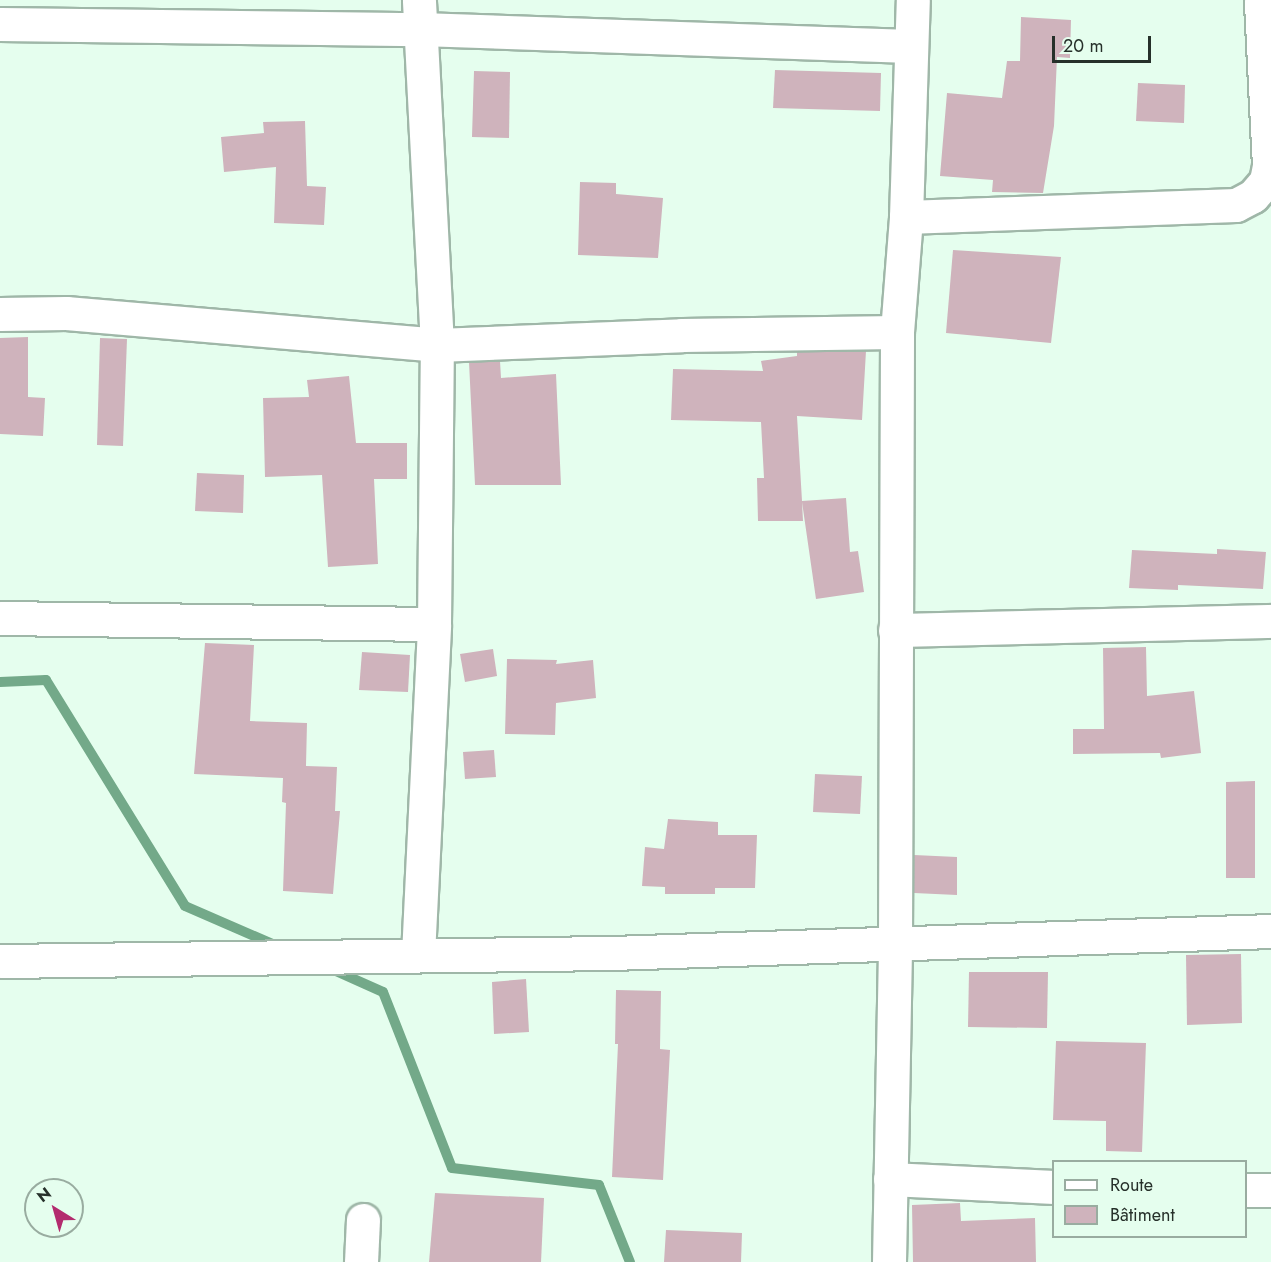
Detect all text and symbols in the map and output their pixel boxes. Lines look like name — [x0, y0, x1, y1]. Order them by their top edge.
scale bar — [1055, 24, 1154, 62]
text: 20 m — [1063, 33, 1103, 59]
legend — [1052, 1160, 1247, 1238]
text: Route — [1110, 1172, 1153, 1198]
north arrow — [24, 1178, 84, 1238]
text: N — [32, 1182, 56, 1208]
text: Bâtiment — [1110, 1202, 1175, 1228]

